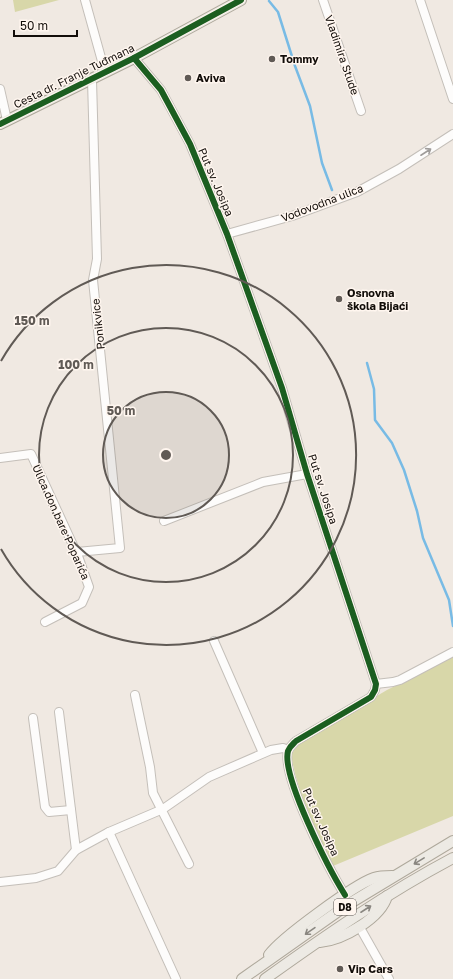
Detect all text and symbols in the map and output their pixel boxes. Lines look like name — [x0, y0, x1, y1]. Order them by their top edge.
scale bar — [14, 12, 77, 38]
street label: Vladimira Stude — [323, 13, 362, 97]
text: 50 m — [20, 18, 48, 33]
street label: Cesta dr. Franje Tuđmana — [11, 41, 136, 111]
place label: Tommy — [280, 52, 319, 65]
marker: Tommy — [267, 54, 277, 64]
place label: Aviva — [196, 71, 225, 84]
marker: Aviva — [183, 73, 193, 83]
street label: Put sv. Josipa — [196, 146, 237, 218]
one-way arrow — [420, 148, 431, 156]
street label: Vodovodna ulica — [279, 181, 365, 224]
place label: Osnovna škola Bijaći — [347, 286, 408, 312]
marker: Osnovna škola Bijaći — [334, 294, 344, 304]
street label: Ponikvice — [88, 298, 107, 350]
text: 150 m — [15, 313, 49, 328]
text: 100 m — [58, 357, 94, 372]
text: 50 m — [107, 403, 135, 418]
centre of rings — [159, 448, 173, 462]
street label: Put sv. Josipa — [306, 452, 341, 526]
street label: Ulica don bare Poparića — [30, 462, 93, 581]
street label: Put sv. Josipa — [301, 786, 342, 858]
one-way arrow — [413, 857, 425, 865]
road number: D8 — [334, 899, 356, 915]
one-way arrow — [360, 905, 372, 913]
one-way arrow — [305, 927, 316, 935]
place label: Vip Cars — [348, 962, 393, 975]
marker: Vip Cars — [335, 964, 345, 974]

